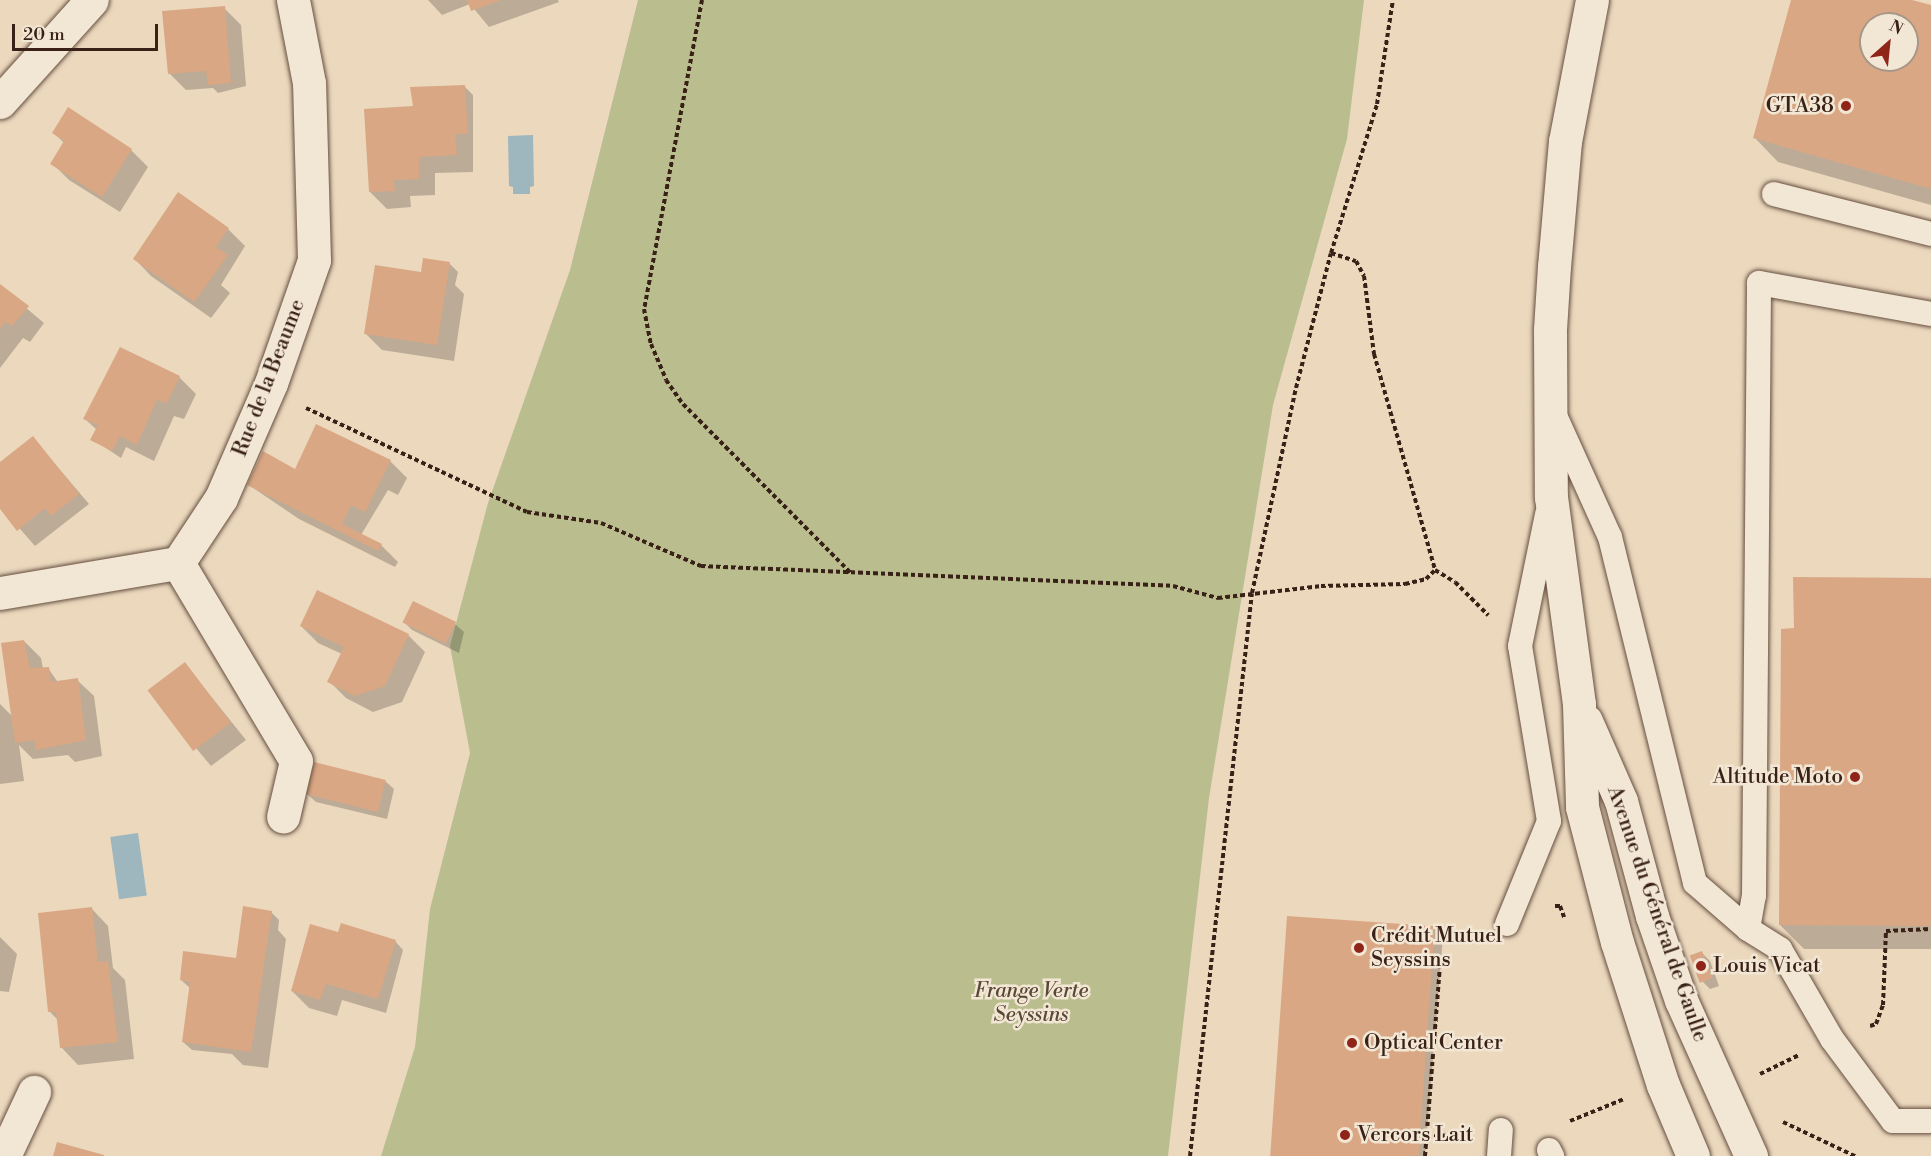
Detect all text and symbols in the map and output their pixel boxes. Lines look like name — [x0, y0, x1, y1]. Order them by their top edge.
scale bar — [15, 12, 160, 50]
north arrow — [1859, 12, 1919, 72]
text: N — [1886, 16, 1906, 40]
text: 20 m — [23, 23, 65, 46]
place label: GTA38 — [1766, 93, 1834, 119]
marker: GTA38 — [1839, 99, 1853, 113]
street label: Rue de la Beaume — [227, 296, 311, 460]
place label: Altitude Moto — [1713, 764, 1843, 790]
marker: Altitude Moto — [1848, 770, 1862, 784]
street label: Avenue du Général de Gaulle — [1601, 783, 1713, 1045]
place label: Crédit Mutuel Seyssins — [1371, 923, 1502, 973]
marker: Crédit Mutuel Seyssins — [1352, 941, 1366, 955]
place label: Louis Vicat — [1713, 953, 1821, 979]
marker: Louis Vicat — [1694, 959, 1708, 973]
park label: Frange Verte Seyssins — [974, 978, 1088, 1028]
place label: Optical Center — [1364, 1030, 1503, 1056]
marker: Optical Center — [1345, 1036, 1359, 1050]
place label: Vercors Lait — [1357, 1122, 1473, 1148]
marker: Vercors Lait — [1338, 1128, 1352, 1142]

